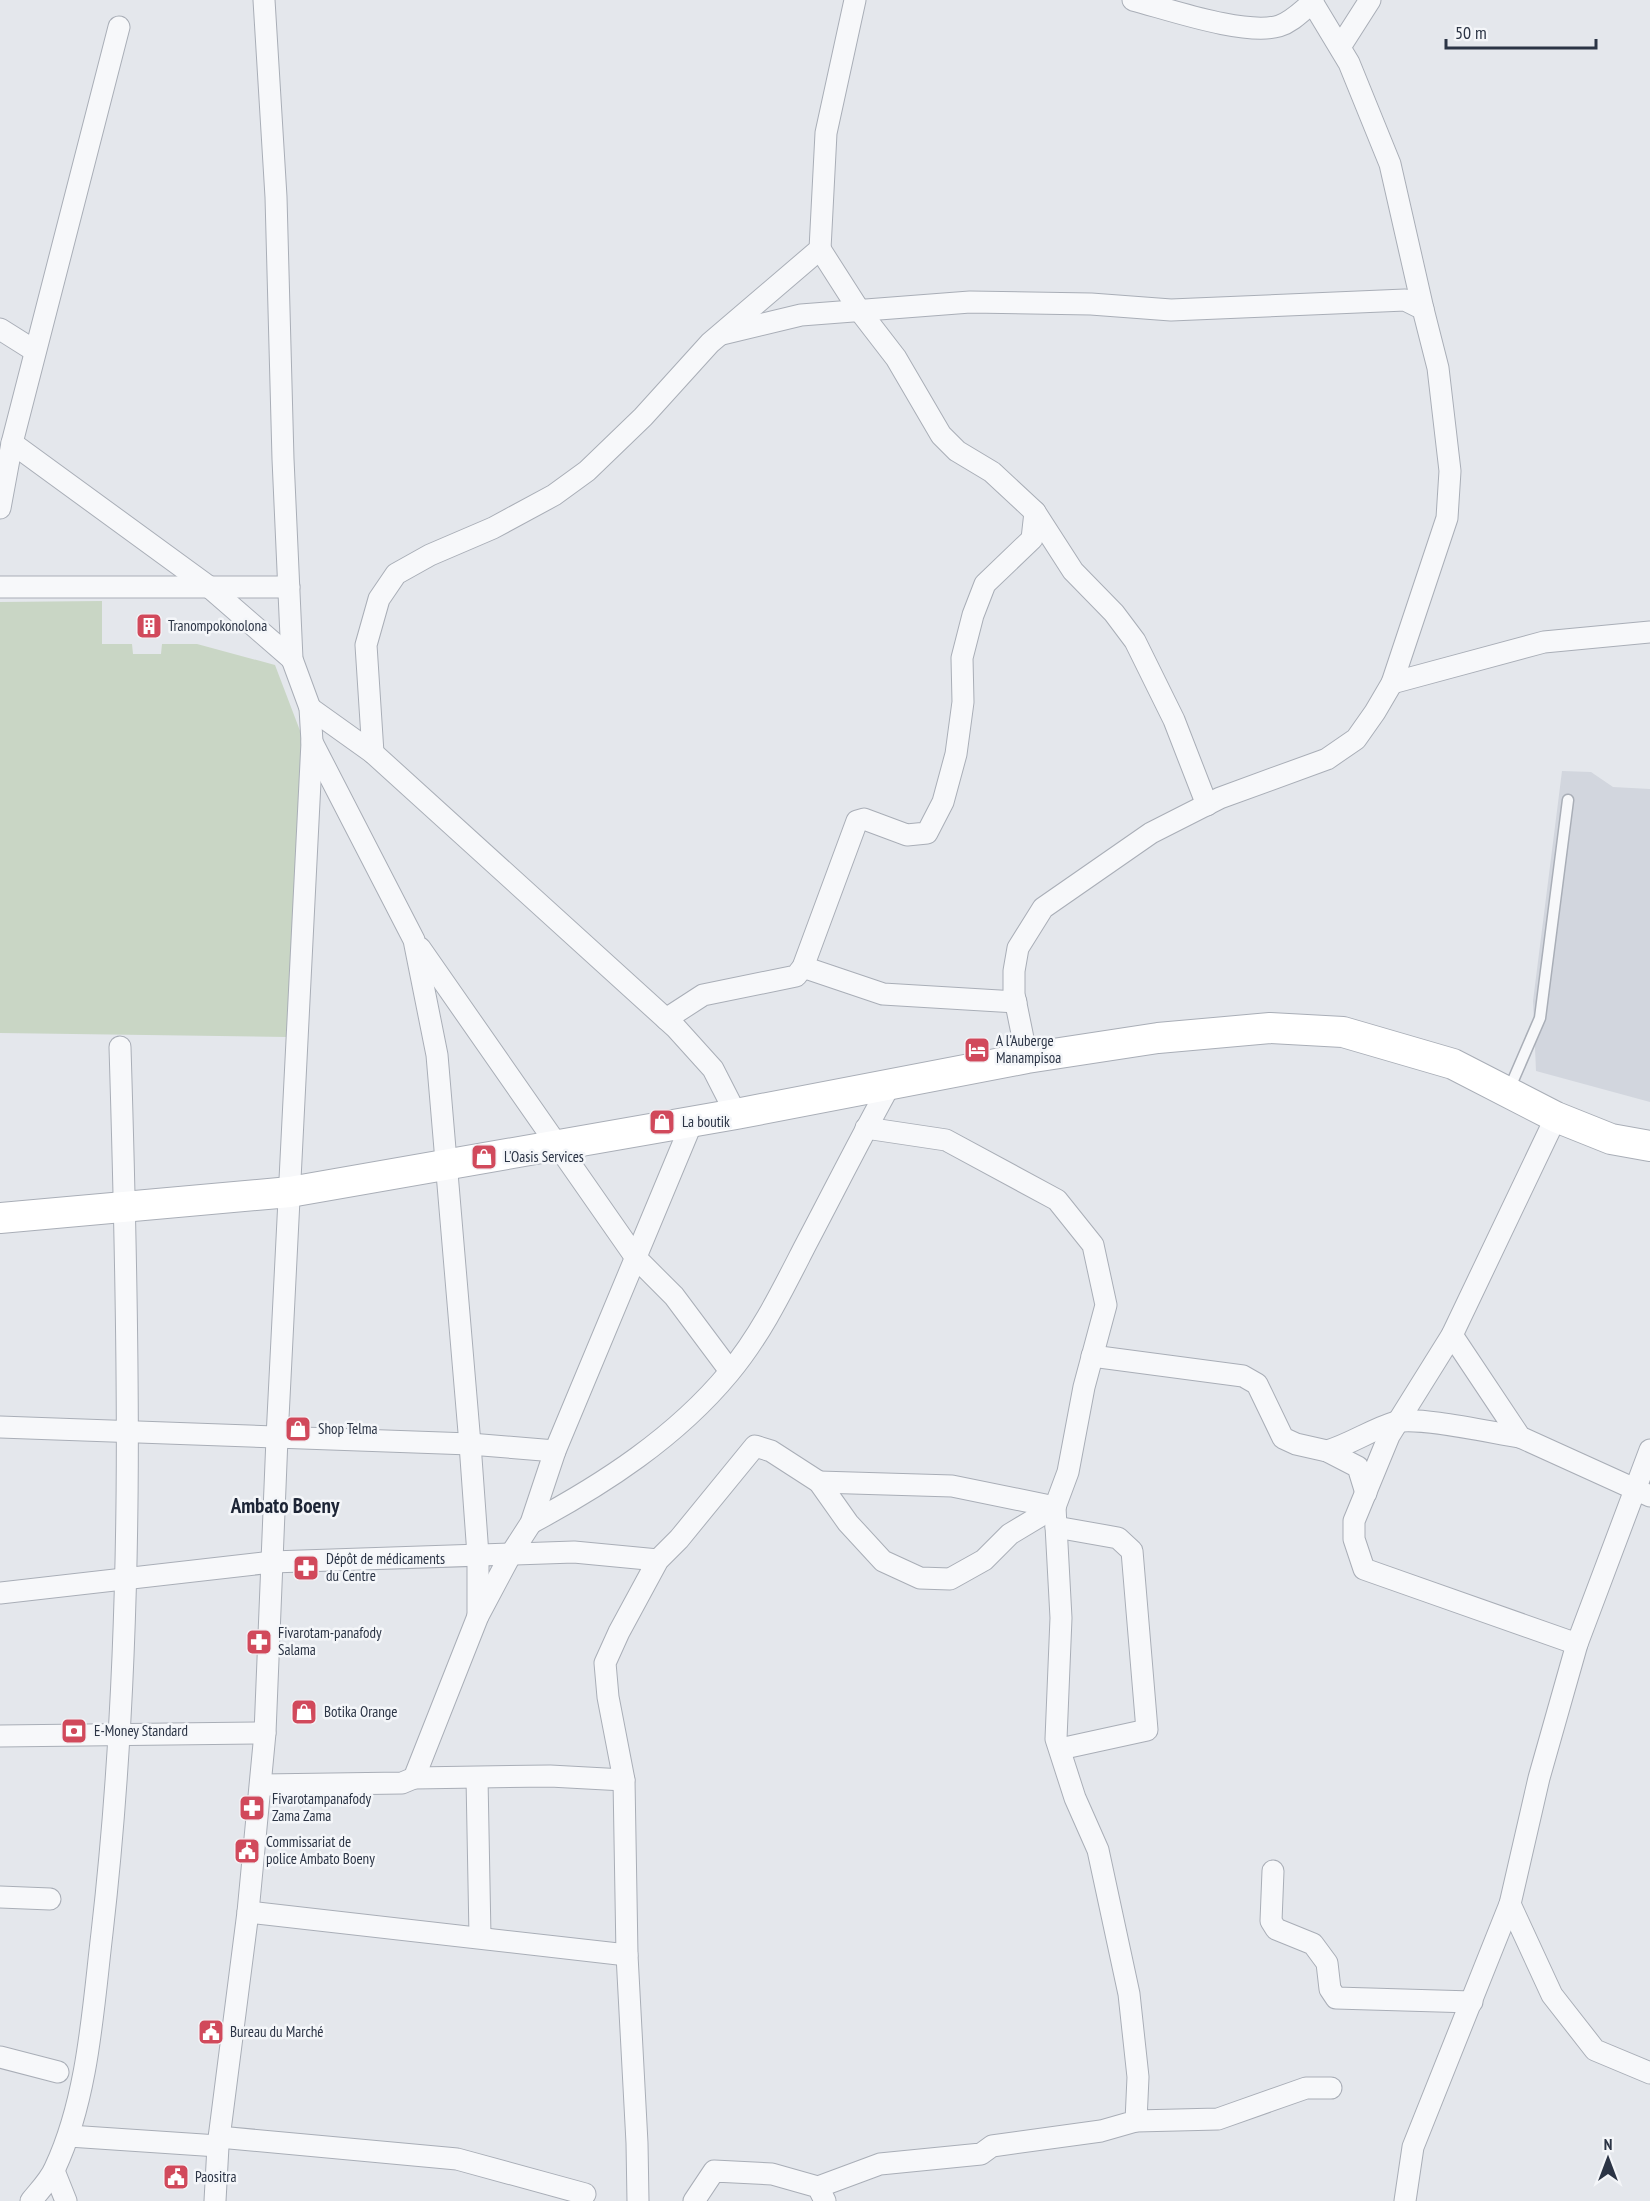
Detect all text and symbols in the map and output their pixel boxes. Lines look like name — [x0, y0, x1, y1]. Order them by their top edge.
scale bar — [1446, 12, 1596, 50]
text: 50 m — [1455, 21, 1487, 44]
building icon: Tranompokonolona — [134, 611, 164, 641]
place label: Tranompokonolona — [168, 616, 267, 635]
place label: A l'Auberge Manampisoa — [996, 1031, 1061, 1067]
hotel icon: A l'Auberge Manampisoa — [962, 1035, 992, 1065]
shop icon: La boutik — [647, 1107, 677, 1137]
place label: La boutik — [682, 1112, 730, 1131]
shop icon: L'Oasis Services — [469, 1142, 499, 1172]
place label: L'Oasis Services — [504, 1147, 584, 1166]
shop icon: Shop Telma — [283, 1414, 313, 1444]
place label: Shop Telma — [318, 1419, 377, 1438]
district label: Ambato Boeny — [230, 1492, 340, 1519]
place label: Dépôt de médicaments du Centre — [326, 1549, 445, 1585]
pharmacy icon: Dépôt de médicaments du Centre — [291, 1553, 321, 1583]
place label: Fivarotam-panafody Salama — [278, 1623, 382, 1659]
pharmacy icon: Fivarotam-panafody Salama — [244, 1627, 274, 1657]
shop icon: Botika Orange — [289, 1697, 319, 1727]
place label: Botika Orange — [324, 1702, 398, 1721]
bank icon: E-Money Standard — [59, 1716, 89, 1746]
place label: E-Money Standard — [94, 1721, 188, 1740]
place label: Fivarotampanafody Zama Zama — [272, 1789, 372, 1825]
pharmacy icon: Fivarotampanafody Zama Zama — [237, 1793, 267, 1823]
place label: Commissariat de police Ambato Boeny — [266, 1832, 375, 1868]
public building icon: Commissariat de police Ambato Boeny — [232, 1836, 262, 1866]
public building icon: Bureau du Marché — [196, 2017, 226, 2047]
place label: Bureau du Marché — [230, 2022, 324, 2041]
north arrow — [1578, 2129, 1638, 2189]
text: N — [1604, 2134, 1612, 2154]
public building icon: Paositra — [161, 2162, 191, 2192]
place label: Paositra — [195, 2167, 236, 2186]

